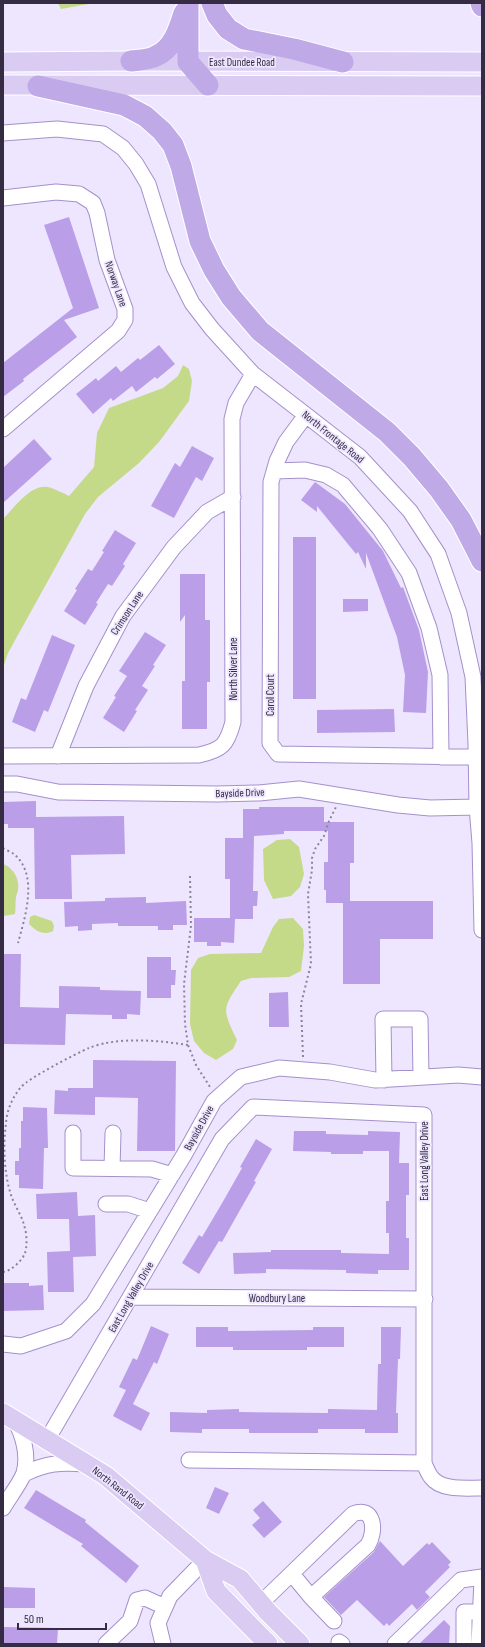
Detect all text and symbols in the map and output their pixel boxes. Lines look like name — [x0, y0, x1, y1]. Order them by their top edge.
street label: East Dundee Road — [209, 56, 275, 69]
street label: Norway Lane — [102, 260, 130, 308]
street label: North Frontage Road — [299, 408, 367, 466]
street label: Crimson Lane — [108, 589, 146, 637]
street label: North Silver Lane — [227, 637, 240, 701]
street label: Carol Court — [264, 673, 277, 716]
street label: Bayside Drive — [215, 786, 265, 800]
street label: Bayside Drive — [181, 1103, 217, 1153]
street label: East Long Valley Drive — [418, 1121, 431, 1201]
street label: East Long Valley Drive — [105, 1259, 157, 1335]
street label: Woodbury Lane — [249, 1292, 305, 1305]
street label: North Rand Road — [90, 1464, 147, 1512]
scale bar — [18, 1605, 106, 1631]
text: 50 m — [24, 1612, 44, 1627]

